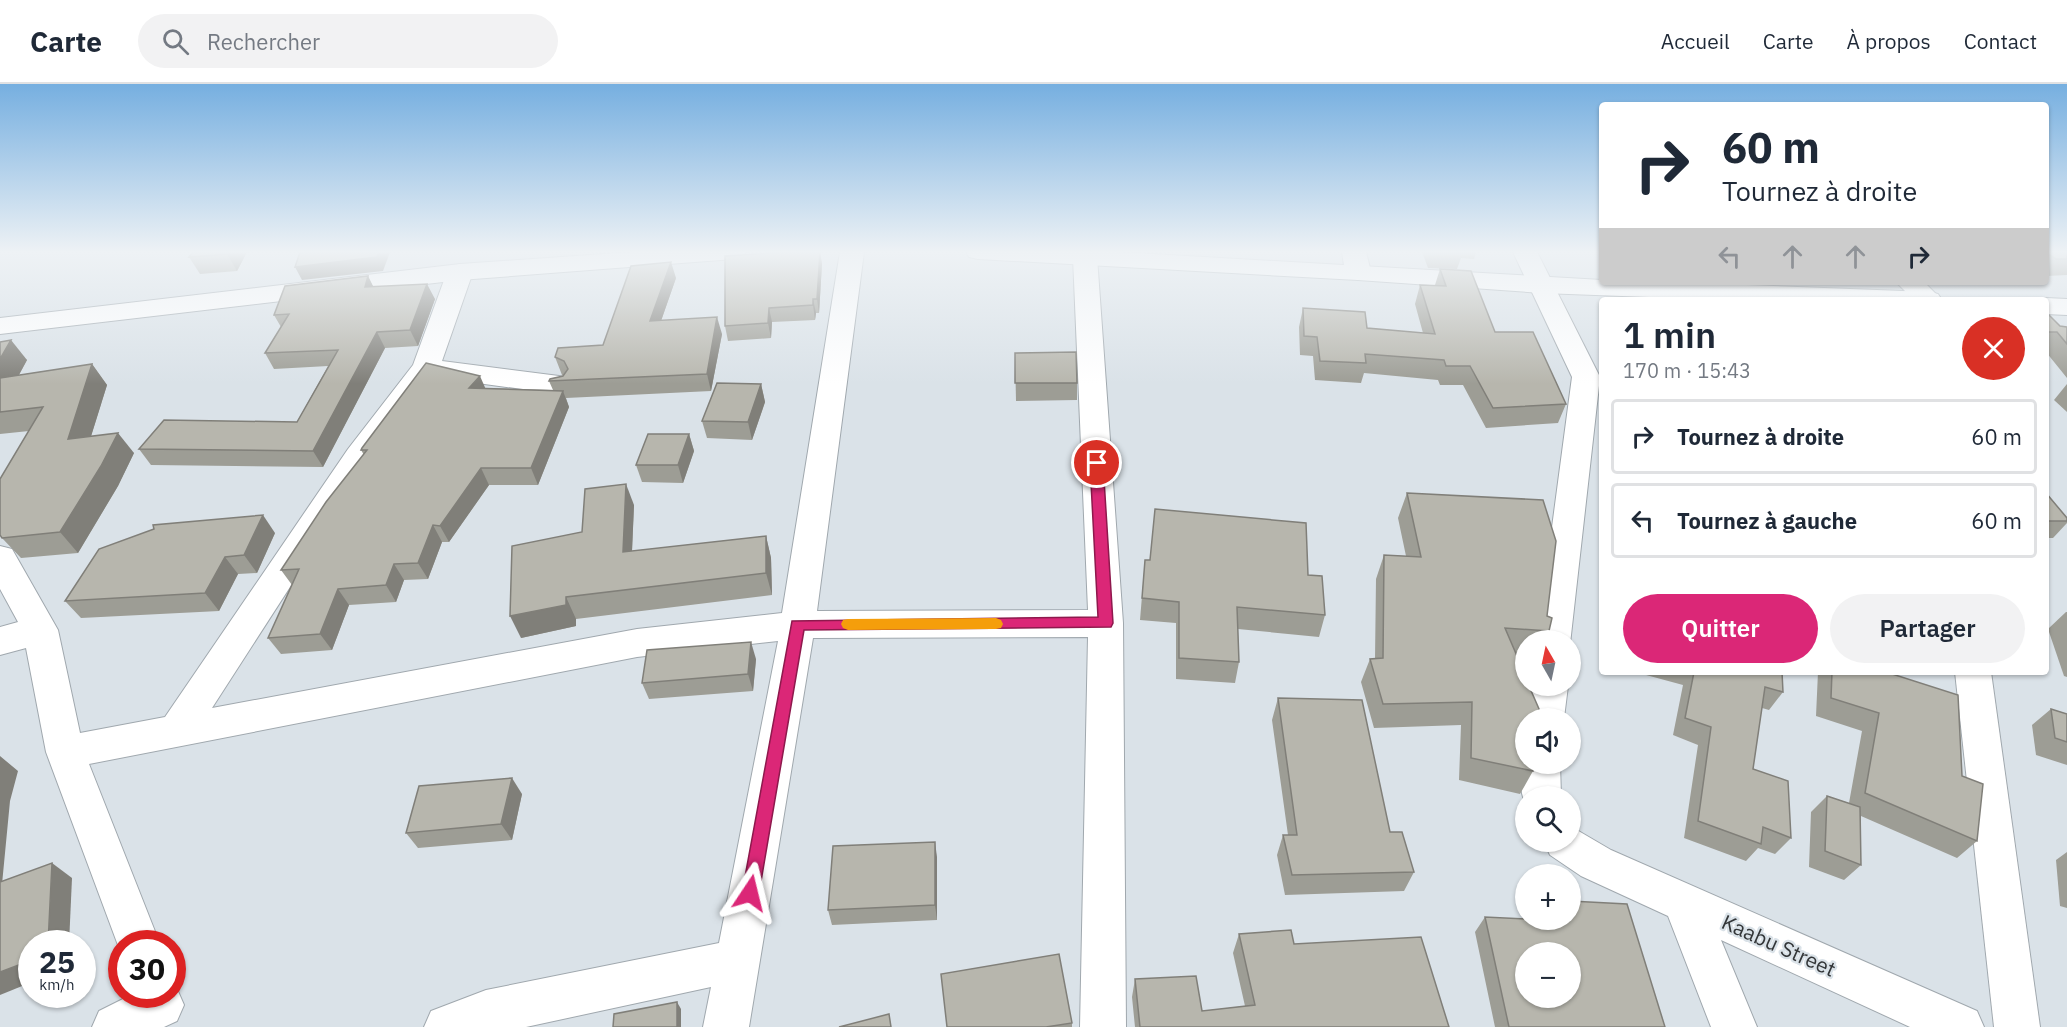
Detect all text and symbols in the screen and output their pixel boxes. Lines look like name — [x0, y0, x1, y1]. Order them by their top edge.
search box — [138, 14, 558, 68]
text: Carte — [30, 23, 102, 60]
icon: search — [159, 25, 192, 58]
text: Rechercher — [207, 27, 320, 56]
text: Accueil — [1661, 27, 1730, 55]
text: Carte — [1763, 27, 1814, 55]
text: À propos — [1847, 27, 1931, 55]
text: Contact — [1964, 27, 2037, 55]
text: 60 m — [1722, 120, 1820, 175]
icon: right — [1623, 126, 1701, 204]
text: Tournez à droite — [1722, 173, 1917, 208]
icon: left — [1713, 240, 1746, 273]
icon: ahead — [1776, 240, 1809, 273]
icon: ahead — [1839, 240, 1872, 273]
icon: right — [1902, 240, 1935, 273]
text: 1 min — [1623, 311, 1716, 358]
button: close — [1962, 317, 2025, 380]
text: 170 m · 15:43 — [1623, 357, 1751, 384]
icon: right — [1626, 420, 1659, 453]
text: Tournez à droite — [1677, 422, 1844, 451]
text: 60 m — [1971, 422, 2022, 451]
pin — [1071, 437, 1122, 488]
icon: arrive — [1080, 446, 1113, 479]
icon: left — [1626, 504, 1659, 537]
text: Tournez à gauche — [1677, 506, 1857, 535]
text: 60 m — [1971, 506, 2022, 535]
button: Quitter — [1623, 594, 1818, 663]
button: Partager — [1830, 594, 2025, 663]
north arrow — [1515, 630, 1581, 696]
map controls — [1515, 630, 1581, 1008]
button: sound — [1515, 708, 1581, 774]
button: search — [1515, 786, 1581, 852]
position arrow — [718, 861, 782, 925]
button: + — [1515, 864, 1581, 930]
street label: Kaabu Street — [1718, 907, 1840, 983]
speed limit sign: 30 — [108, 930, 186, 1008]
text: 25 — [39, 942, 75, 981]
button: − — [1515, 942, 1581, 1008]
text: km/h — [39, 975, 75, 994]

